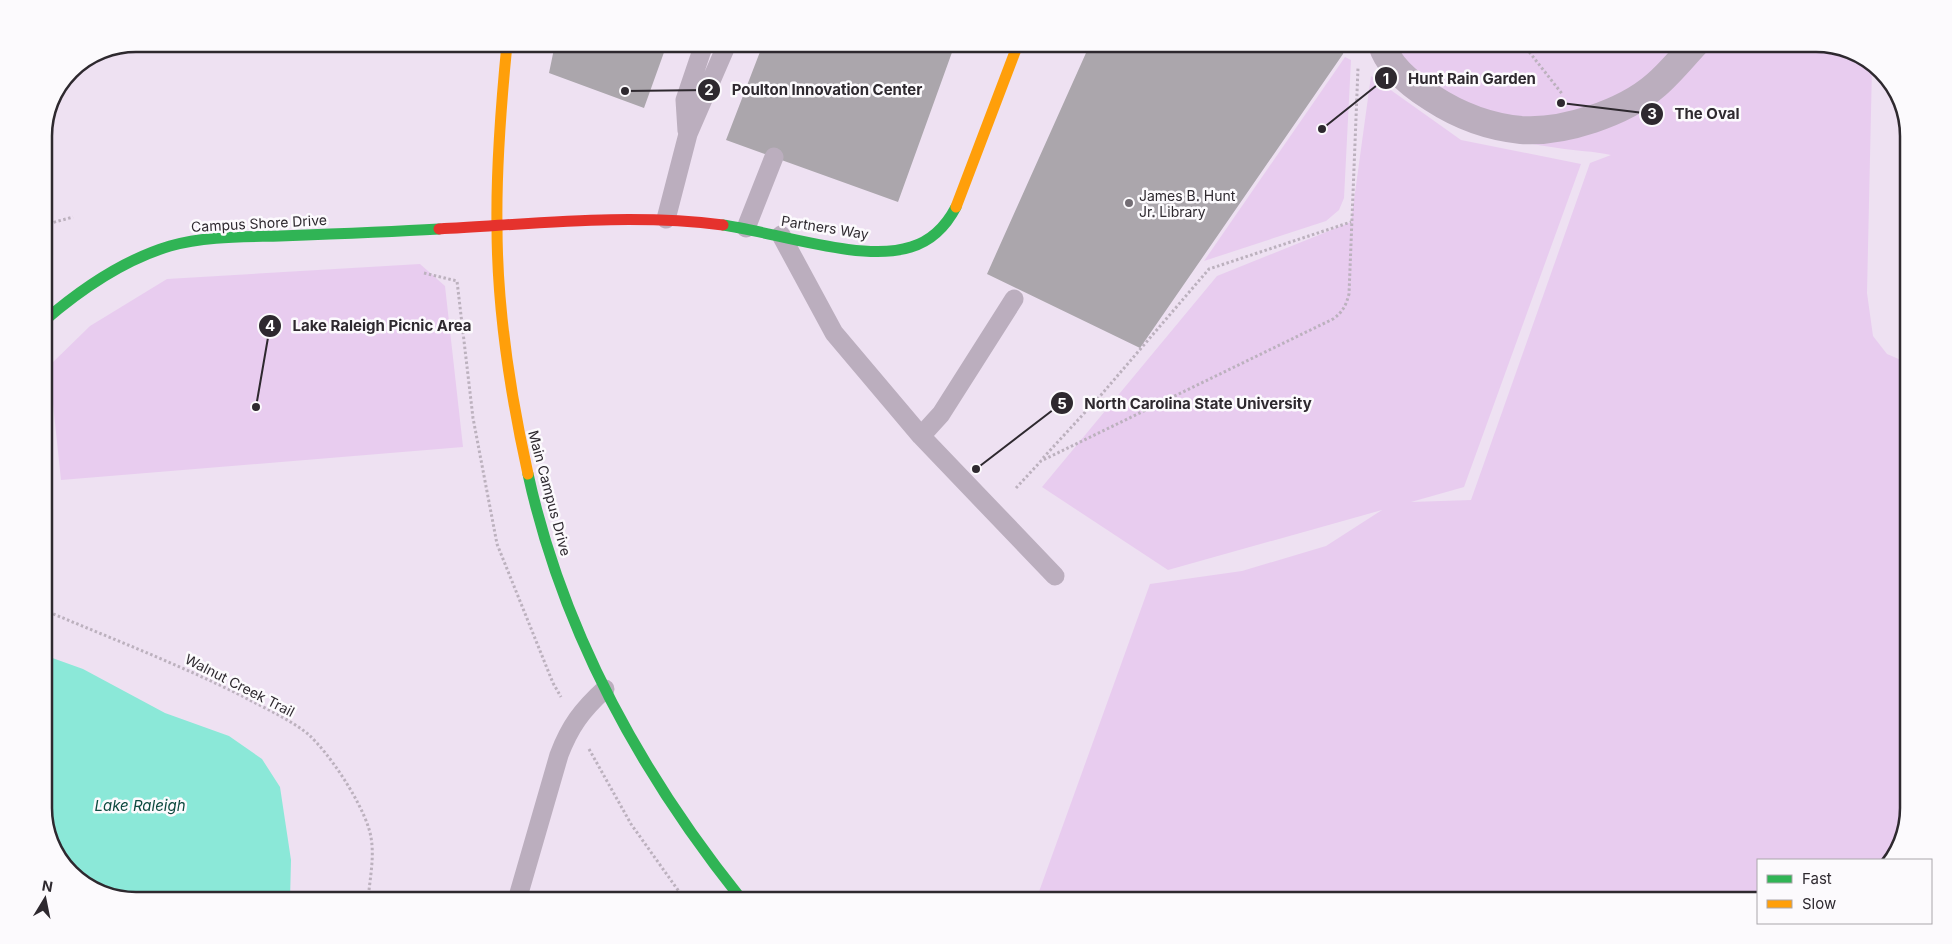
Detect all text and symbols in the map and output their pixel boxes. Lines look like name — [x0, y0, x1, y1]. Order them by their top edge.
callout: Hunt Rain Garden — [1374, 63, 1546, 93]
text: 1 — [1383, 69, 1389, 88]
text: Hunt Rain Garden — [1408, 69, 1536, 88]
callout: Poulton Innovation Center — [697, 75, 932, 105]
text: 2 — [704, 80, 714, 99]
text: Poulton Innovation Center — [732, 80, 922, 99]
callout: The Oval — [1640, 99, 1750, 129]
text: 3 — [1647, 104, 1657, 123]
text: The Oval — [1674, 104, 1740, 123]
place label: James B. Hunt Jr. Library — [1139, 187, 1236, 220]
marker: James B. Hunt Jr. Library — [1123, 197, 1135, 209]
street label: Campus Shore Drive — [191, 211, 327, 235]
street label: Partners Way — [780, 212, 870, 242]
callout: Lake Raleigh Picnic Area — [257, 311, 482, 341]
text: 4 — [265, 316, 275, 335]
text: Lake Raleigh Picnic Area — [292, 316, 472, 335]
callout: North Carolina State University — [1049, 388, 1322, 418]
text: 5 — [1057, 394, 1067, 413]
text: North Carolina State University — [1084, 394, 1312, 413]
street label: Main Campus Drive — [525, 428, 575, 558]
street label: Walnut Creek Trail — [182, 650, 298, 720]
water label: Lake Raleigh — [94, 796, 186, 815]
legend — [1757, 859, 1932, 924]
text: Fast — [1802, 869, 1832, 888]
north arrow — [20, 874, 70, 924]
text: N — [41, 876, 54, 895]
text: Slow — [1802, 894, 1836, 913]

